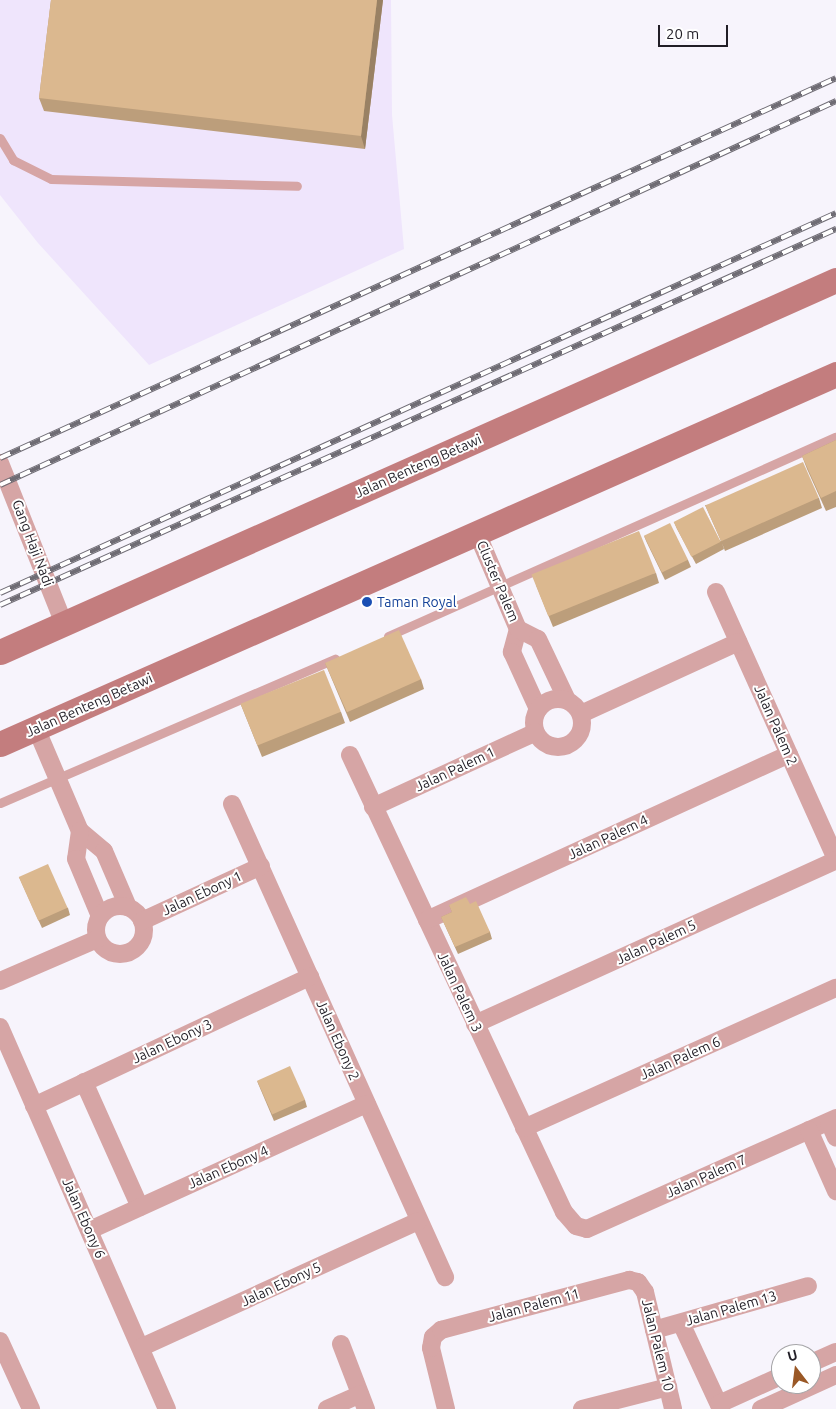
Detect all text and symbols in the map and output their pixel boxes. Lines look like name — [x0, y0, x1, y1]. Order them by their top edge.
scale bar — [661, 15, 731, 47]
text: 20 m — [666, 25, 699, 42]
street label: Jalan Benteng Betawi — [352, 431, 484, 501]
street label: Gang Haji Nadi — [9, 497, 57, 589]
street label: Cluster Palem — [473, 538, 523, 624]
place label: Taman Royal — [377, 594, 456, 610]
marker: Taman Royal — [361, 596, 373, 608]
street label: Jalan Benteng Betawi — [23, 670, 155, 740]
street label: Jalan Palem 2 — [751, 682, 801, 768]
street label: Jalan Palem 1 — [412, 743, 498, 795]
street label: Jalan Palem 4 — [565, 811, 651, 863]
street label: Jalan Ebony 1 — [159, 867, 245, 919]
street label: Jalan Palem 5 — [613, 916, 699, 968]
street label: Jalan Palem 3 — [434, 949, 486, 1035]
street label: Jalan Ebony 2 — [313, 997, 363, 1083]
street label: Jalan Ebony 3 — [129, 1015, 215, 1067]
street label: Jalan Palem 6 — [637, 1033, 723, 1083]
street label: Jalan Ebony 4 — [185, 1142, 271, 1192]
street label: Jalan Palem 7 — [663, 1151, 749, 1201]
street label: Jalan Ebony 6 — [59, 1175, 109, 1261]
street label: Jalan Ebony 5 — [238, 1258, 324, 1310]
street label: Jalan Palem 11 — [486, 1285, 582, 1325]
street label: Jalan Palem 13 — [683, 1287, 779, 1329]
street label: Jalan Palem 10 — [638, 1297, 678, 1393]
north arrow — [771, 1344, 821, 1394]
text: U — [786, 1346, 799, 1364]

